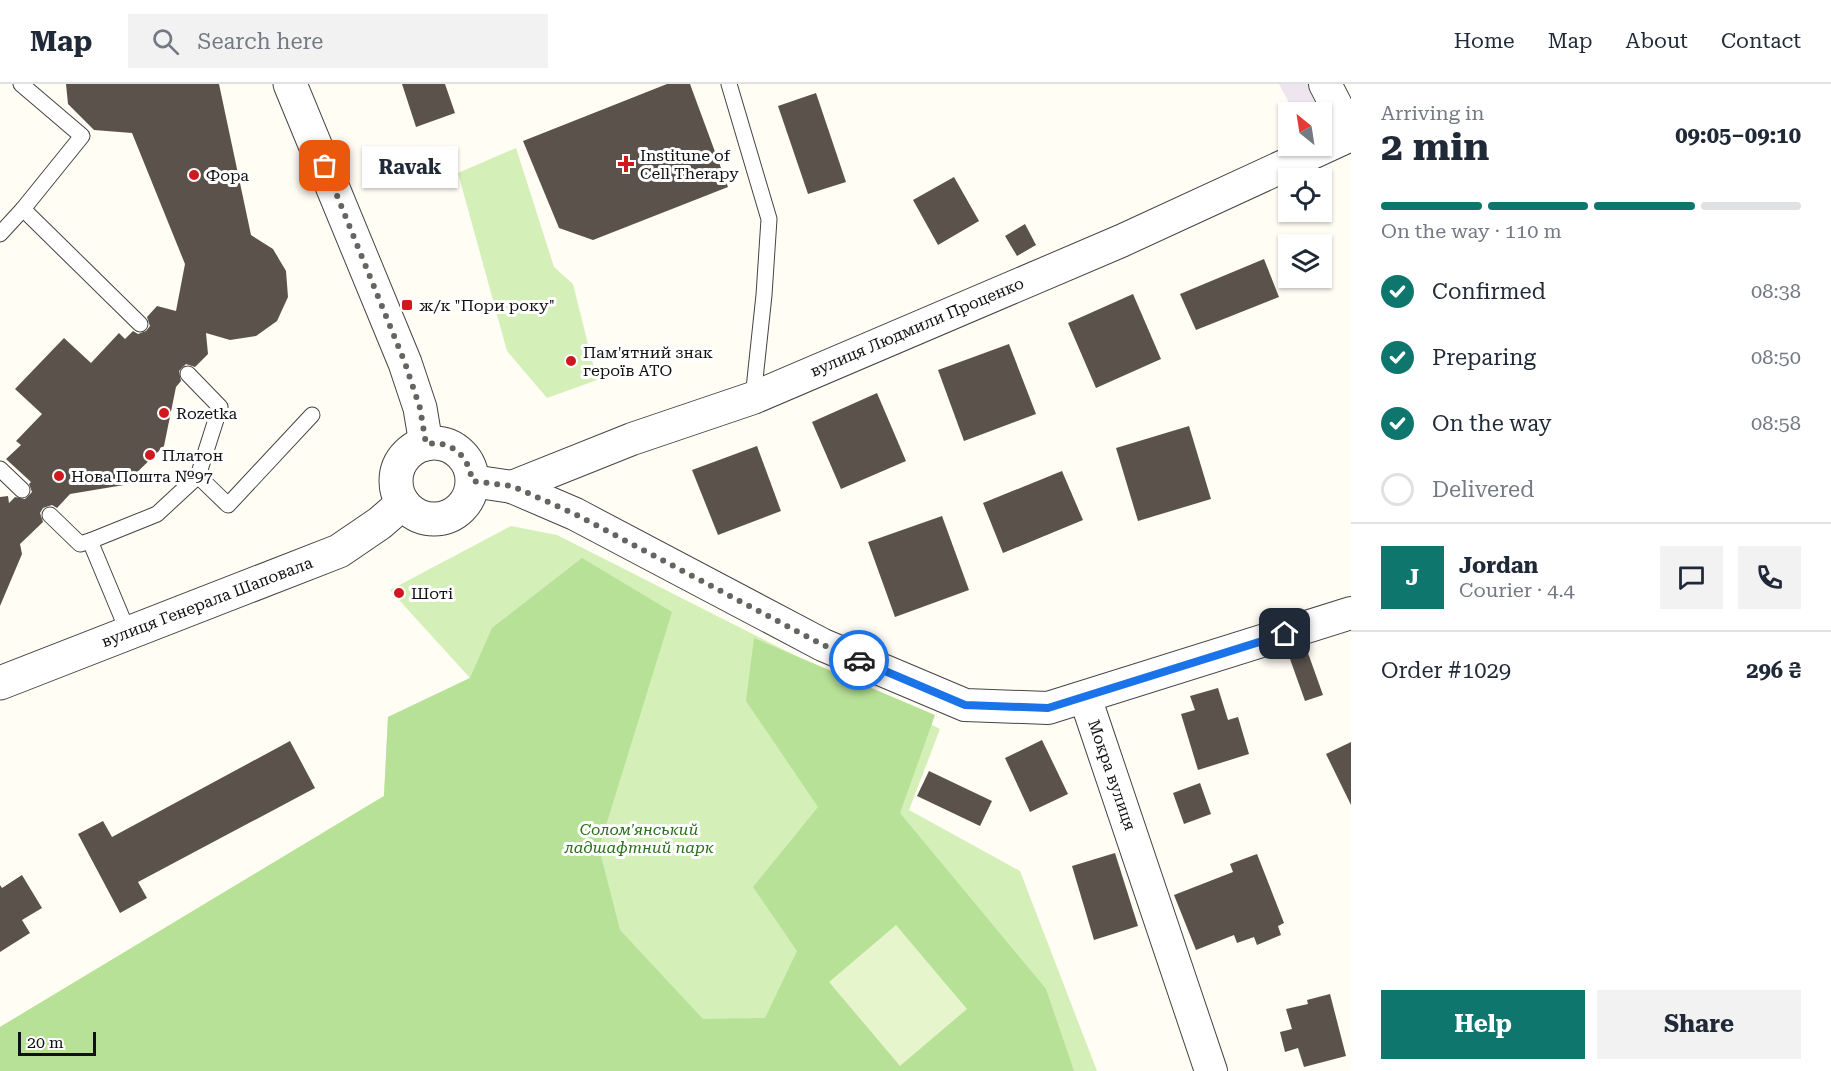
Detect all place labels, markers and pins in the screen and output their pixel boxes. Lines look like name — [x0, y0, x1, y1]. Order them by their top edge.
pin — [299, 140, 350, 191]
callout: Ravak — [361, 145, 457, 187]
place label: Institune of Cell Therapy — [640, 146, 739, 183]
marker: Institune of Cell Therapy — [617, 155, 635, 173]
place label: Фора — [206, 166, 249, 185]
marker: Фора — [187, 168, 201, 182]
place label: ж/к "Пори року" — [419, 296, 555, 315]
marker: ж/к "Пори року" — [400, 298, 414, 312]
place label: Пам'ятний знак героїв АТО — [583, 343, 713, 380]
marker: Пам'ятний знак героїв АТО — [564, 354, 578, 368]
place label: Rozetka — [176, 404, 238, 423]
marker: Rozetka — [157, 406, 171, 420]
place label: Платон — [162, 446, 223, 465]
marker: Платон — [143, 448, 157, 462]
place label: Нова Пошта №97 — [71, 467, 213, 486]
marker: Нова Пошта №97 — [52, 469, 66, 483]
place label: Шоті — [411, 584, 453, 603]
marker: Шоті — [392, 586, 406, 600]
pin — [1259, 608, 1310, 659]

